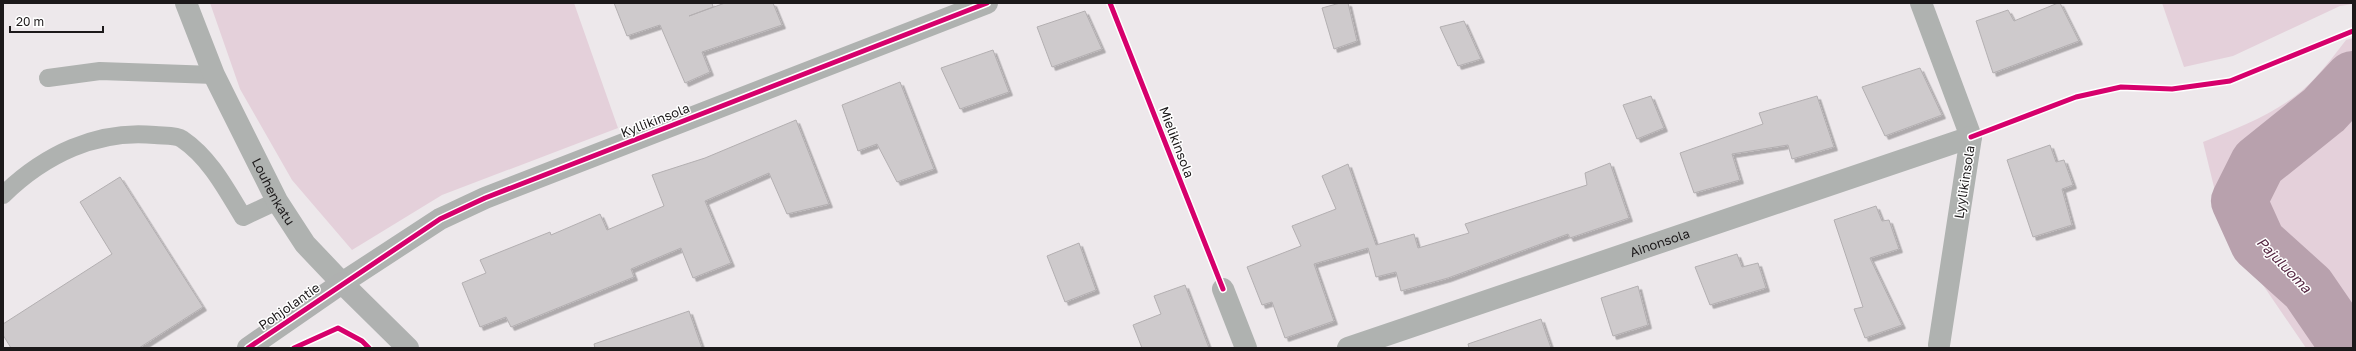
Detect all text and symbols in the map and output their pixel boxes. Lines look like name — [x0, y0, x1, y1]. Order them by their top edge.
scale bar — [10, 8, 103, 34]
text: 20 m — [16, 14, 44, 29]
street label: Kyllikinsola — [618, 100, 692, 140]
street label: Mielikinsola — [1156, 104, 1198, 180]
street label: Lyylikinsola — [1950, 144, 1978, 220]
street label: Louhenkatu — [249, 155, 298, 228]
street label: Ainonsola — [1628, 225, 1692, 260]
water label: Pajuluoma — [2254, 233, 2316, 297]
street label: Pohjolantie — [255, 279, 323, 333]

